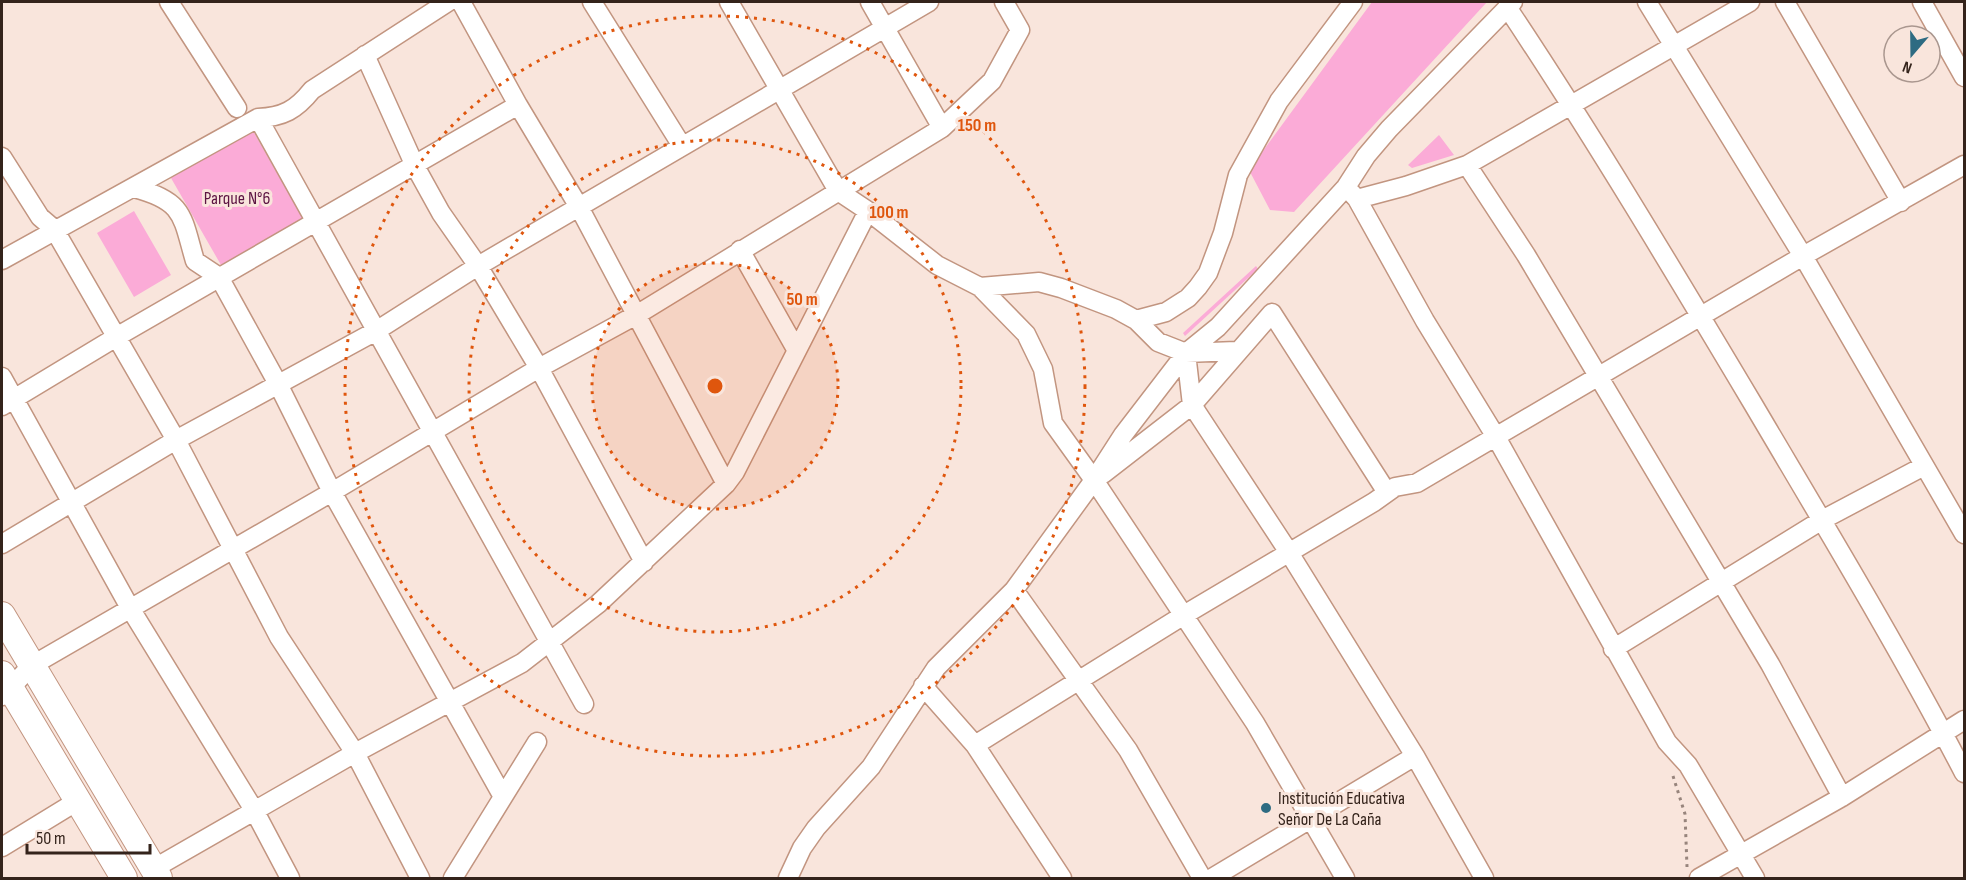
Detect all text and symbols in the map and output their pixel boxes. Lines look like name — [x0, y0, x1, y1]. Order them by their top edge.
north arrow — [1882, 24, 1942, 84]
text: N — [1900, 56, 1915, 77]
text: 150 m — [958, 115, 996, 136]
park label: Parque N°6 — [204, 188, 270, 209]
text: 100 m — [870, 202, 909, 223]
text: 50 m — [786, 289, 818, 310]
centre of rings — [705, 376, 725, 396]
place label: Institución Educativa Señor De La Caña — [1278, 788, 1405, 830]
marker: Institución Educativa Señor De La Caña — [1259, 801, 1273, 815]
scale bar — [27, 817, 150, 855]
text: 50 m — [36, 828, 66, 849]

